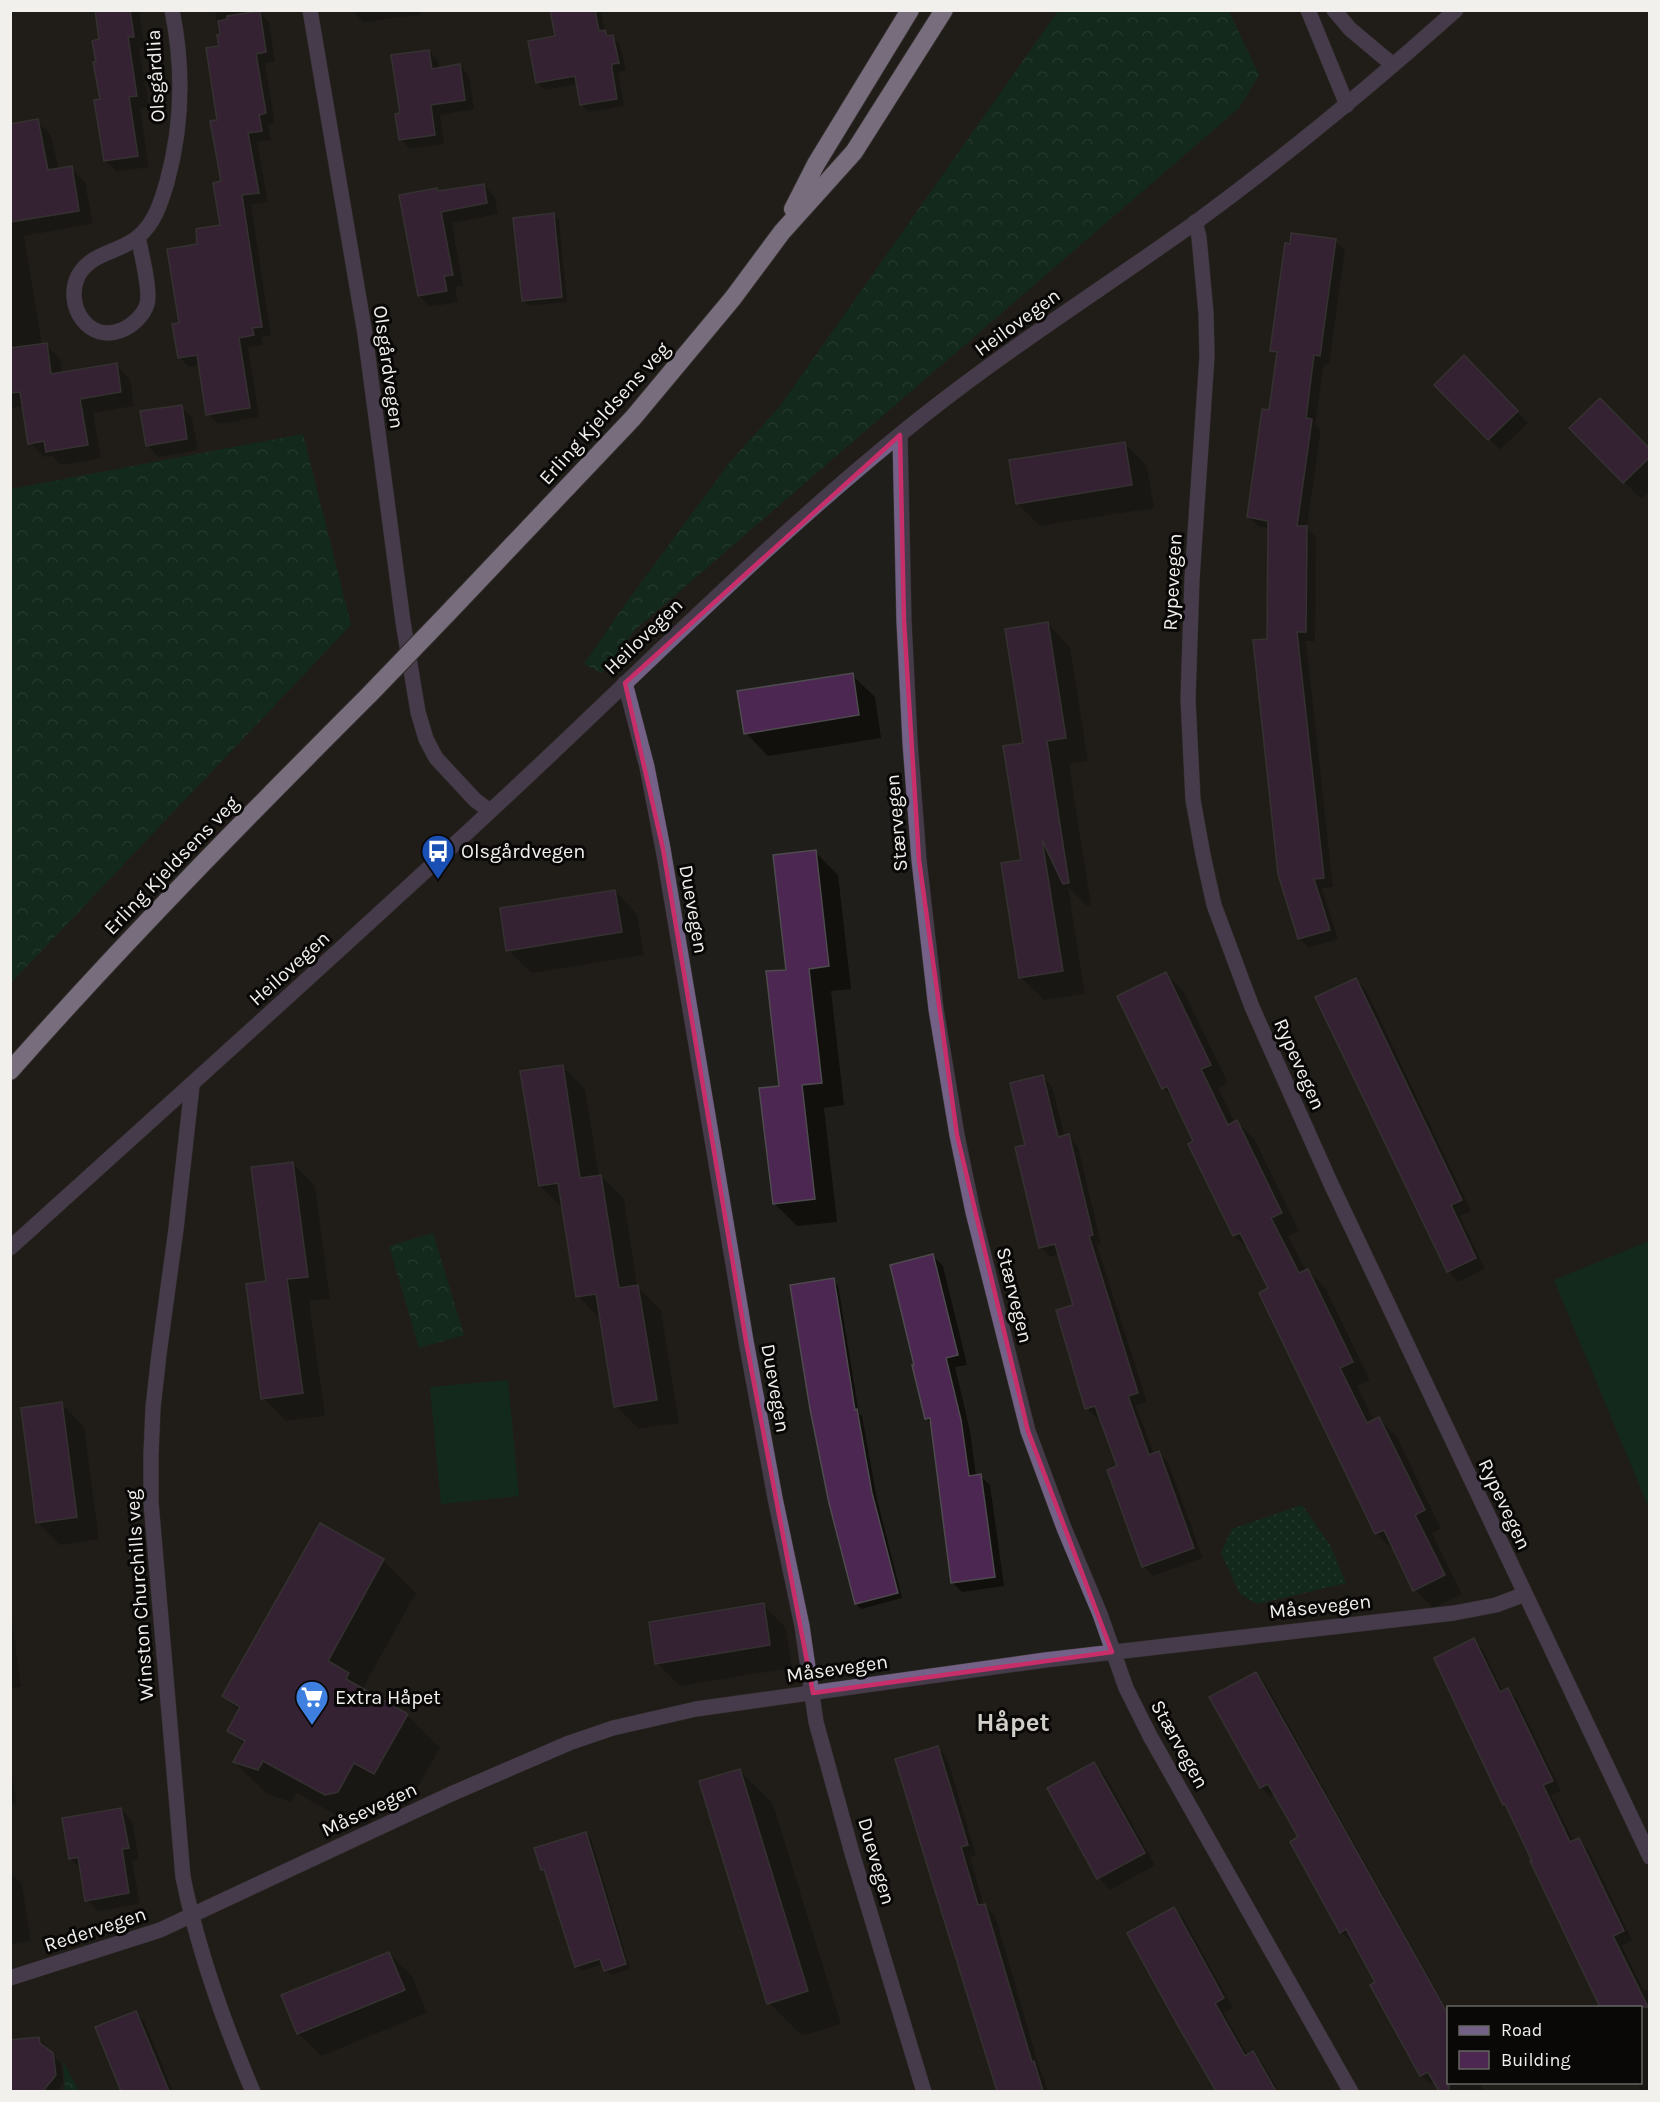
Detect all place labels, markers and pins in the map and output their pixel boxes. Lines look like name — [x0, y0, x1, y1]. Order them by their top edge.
bus stop icon: Olsgårdvegen — [420, 833, 456, 880]
place label: Olsgårdvegen — [461, 840, 585, 863]
supermarket icon: Extra Håpet — [294, 1679, 330, 1726]
place label: Extra Håpet — [335, 1686, 441, 1709]

